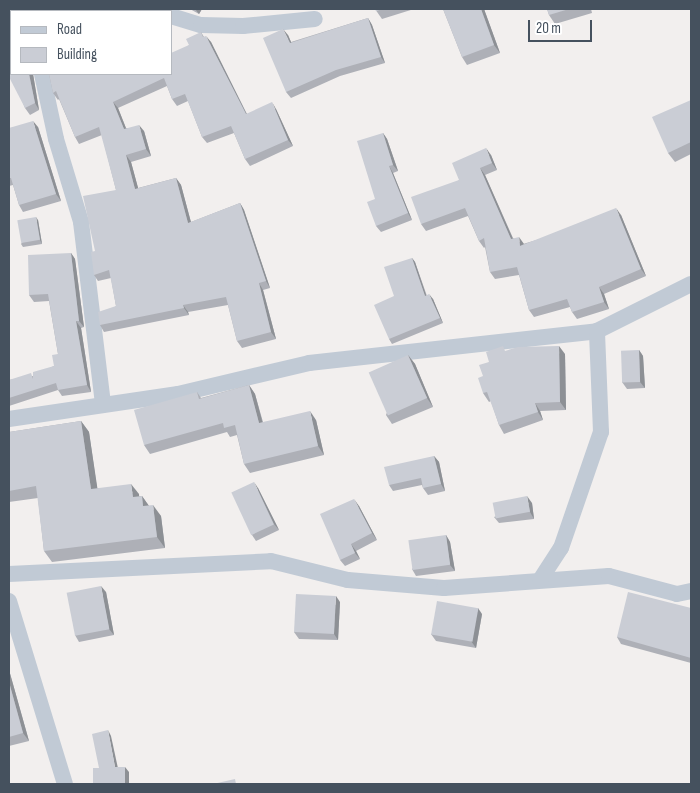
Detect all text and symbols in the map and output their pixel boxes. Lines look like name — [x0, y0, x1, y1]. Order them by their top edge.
legend — [10, 10, 172, 75]
scale bar — [530, 10, 594, 42]
text: 20 m — [536, 19, 561, 38]
text: Road — [57, 20, 82, 39]
text: Building — [57, 45, 97, 64]

